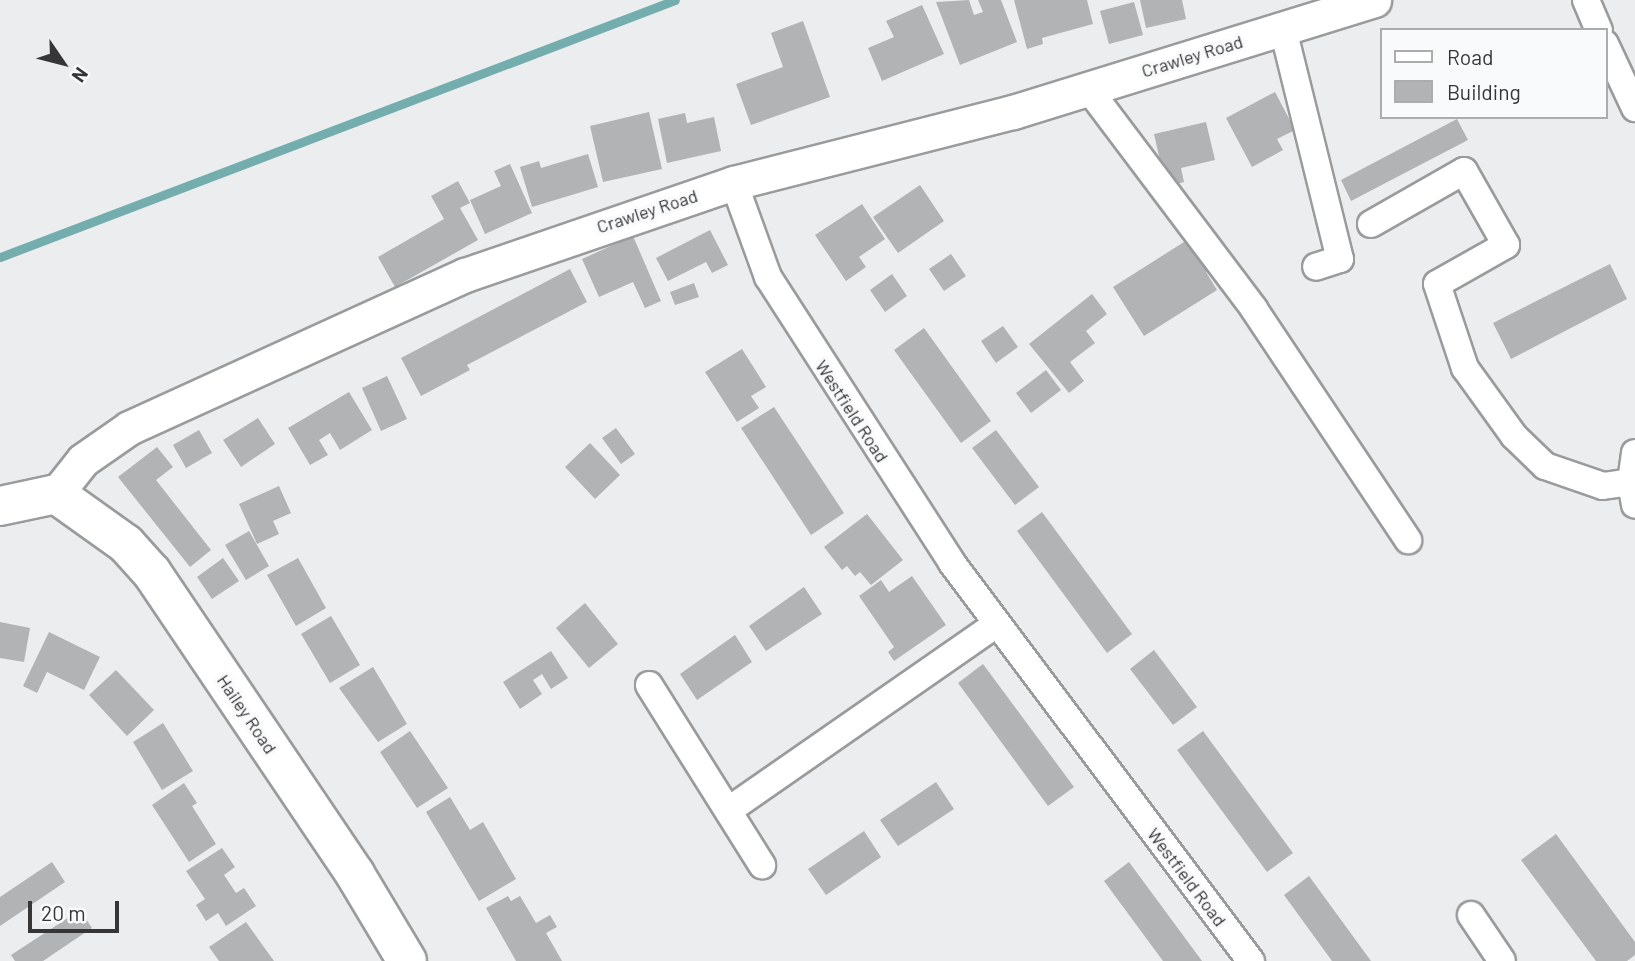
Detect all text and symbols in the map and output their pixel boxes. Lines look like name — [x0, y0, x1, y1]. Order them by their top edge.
north arrow — [28, 28, 98, 98]
legend — [1380, 28, 1607, 119]
street label: Crawley Road — [1139, 30, 1245, 82]
text: Road — [1447, 44, 1493, 69]
text: N — [68, 64, 94, 87]
text: Building — [1447, 79, 1521, 104]
street label: Crawley Road — [594, 185, 700, 237]
street label: Westfield Road — [811, 356, 893, 466]
street label: Hailey Road — [213, 670, 281, 758]
street label: Westfield Road — [1143, 824, 1231, 930]
scale bar — [32, 888, 122, 932]
text: 20 m — [41, 900, 86, 925]

